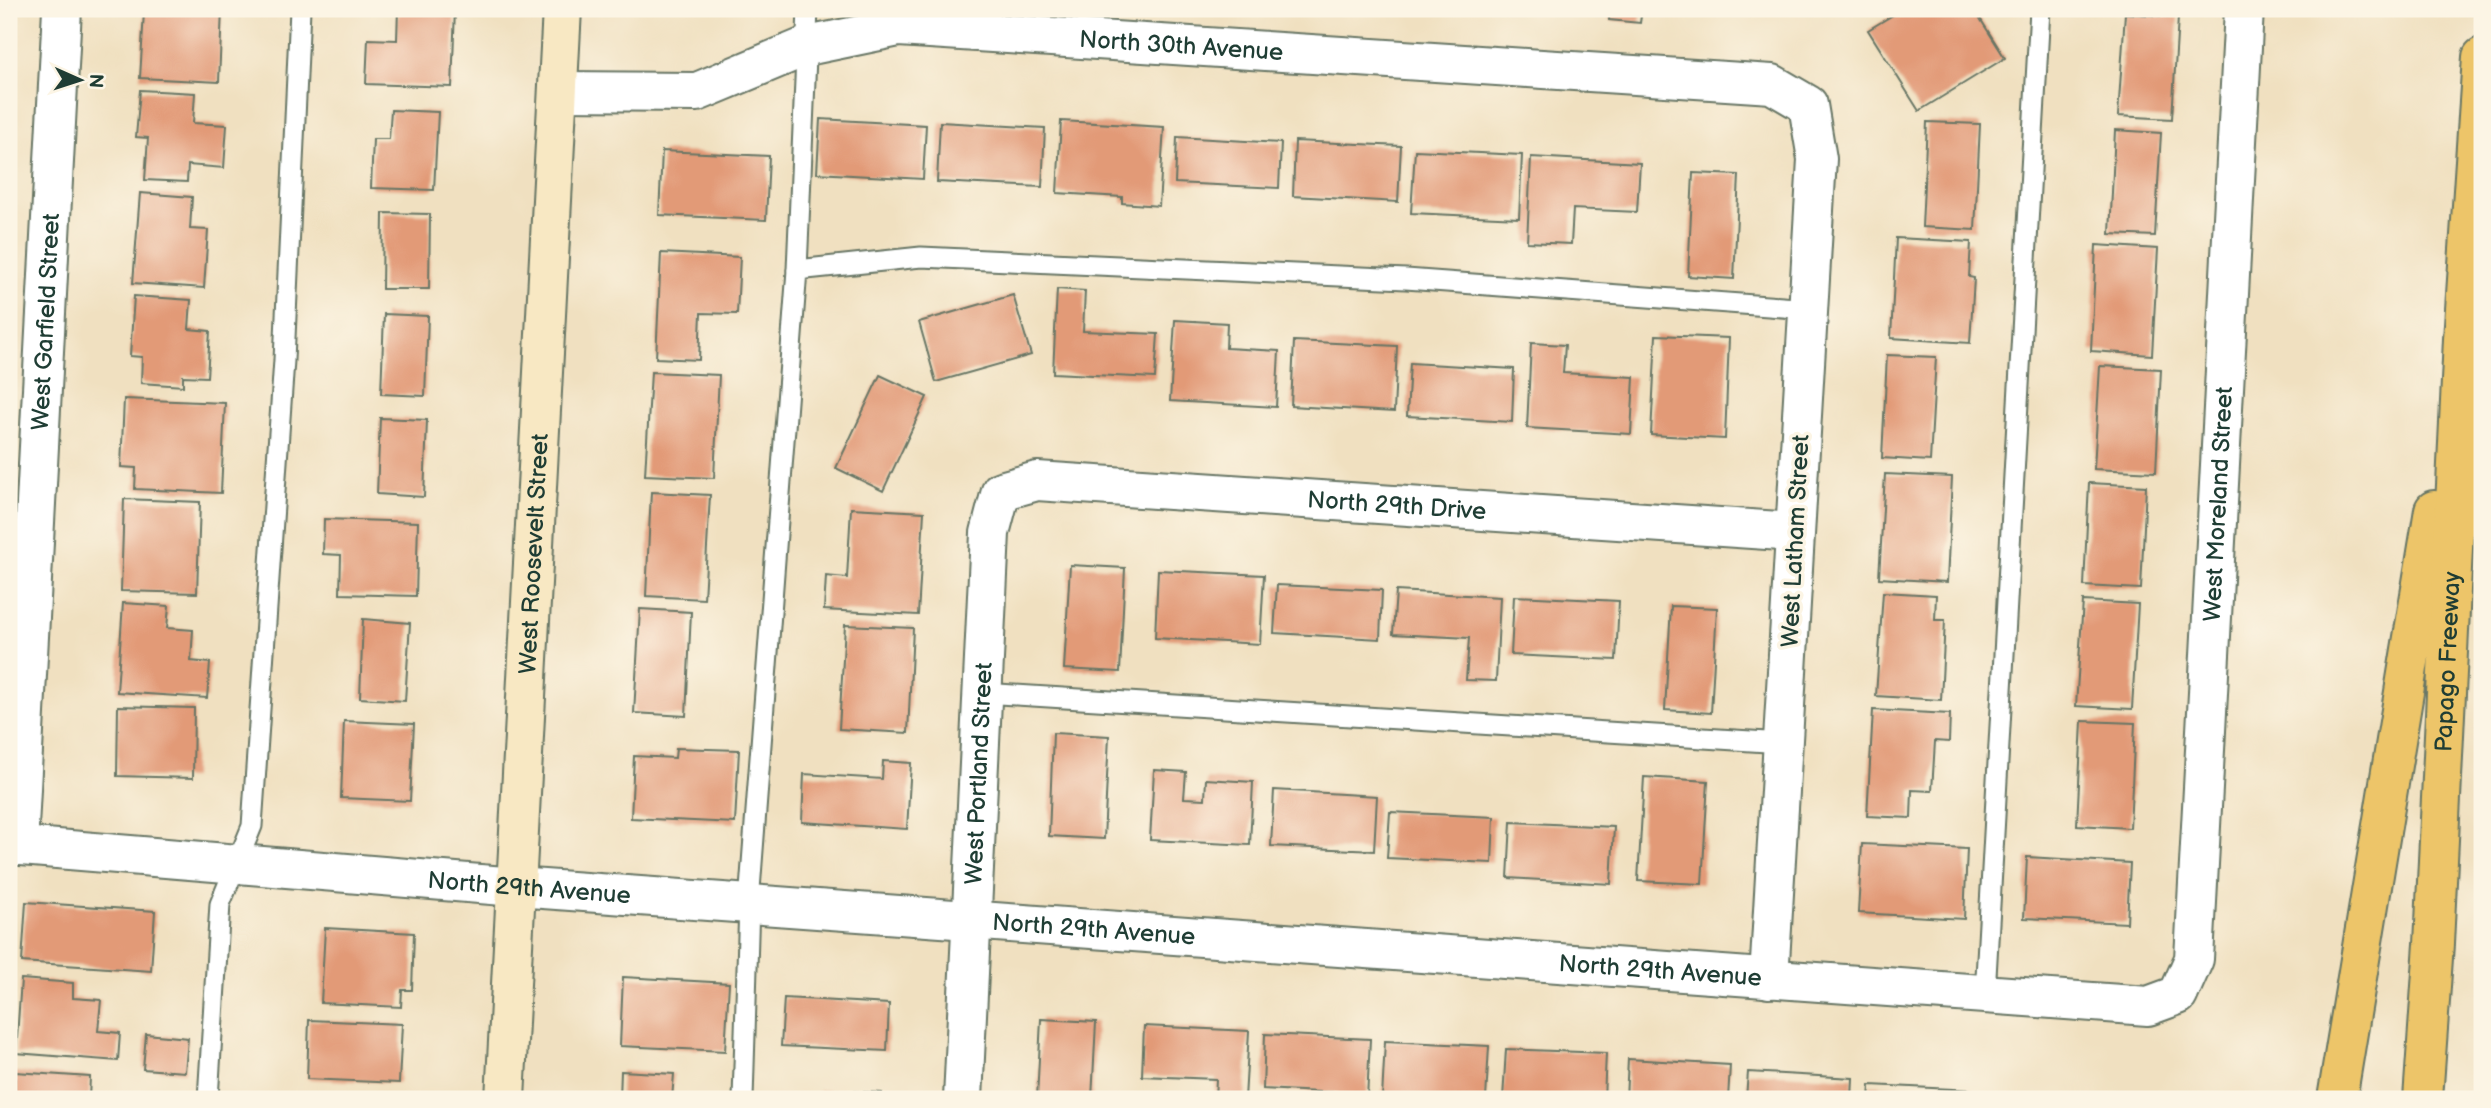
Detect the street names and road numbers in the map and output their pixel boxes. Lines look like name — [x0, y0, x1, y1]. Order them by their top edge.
street label: North 30th Avenue — [1078, 25, 1284, 67]
street label: West Garfield Street — [26, 212, 66, 431]
street label: West Moreland Street — [2198, 385, 2239, 622]
street label: West Roosevelt Street — [513, 432, 555, 675]
street label: West Latham Street — [1775, 433, 1816, 648]
street label: North 29th Drive — [1306, 485, 1487, 526]
street label: Papago Freeway — [2429, 571, 2467, 753]
street label: West Portland Street — [959, 661, 999, 885]
street label: North 29th Avenue — [427, 866, 632, 910]
street label: North 29th Avenue — [991, 908, 1196, 951]
street label: North 29th Avenue — [1558, 949, 1763, 993]

